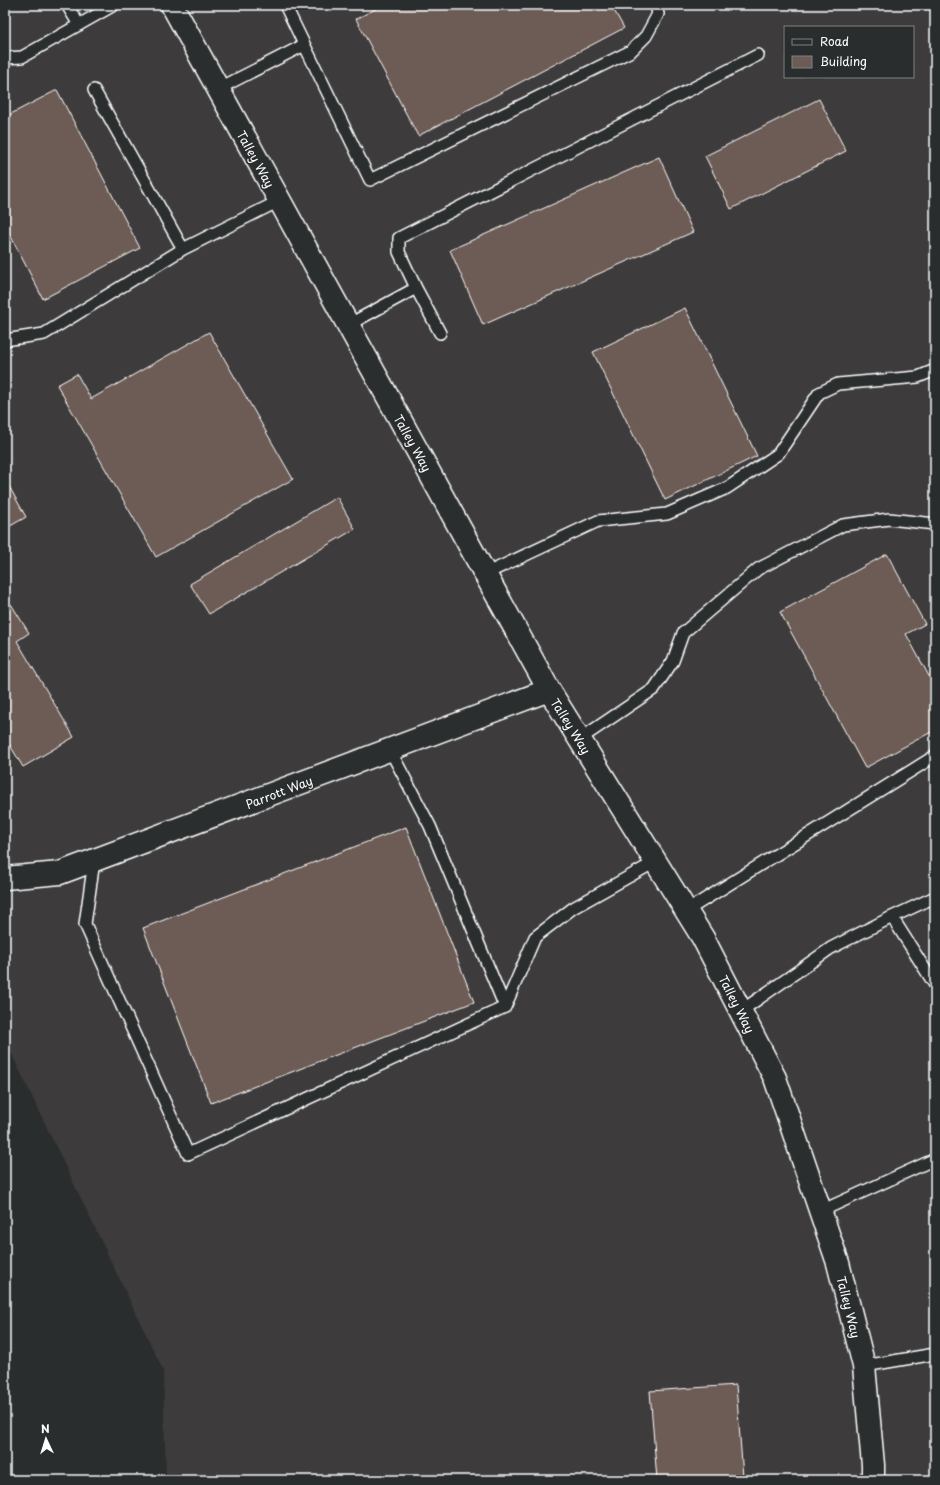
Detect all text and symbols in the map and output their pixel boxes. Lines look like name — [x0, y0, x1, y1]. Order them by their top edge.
legend — [784, 26, 914, 78]
text: Road — [820, 32, 849, 50]
text: Building — [820, 52, 867, 70]
street label: Talley Way — [233, 127, 279, 191]
street label: Talley Way — [390, 411, 436, 475]
street label: Talley Way — [547, 694, 595, 758]
street label: Parrott Way — [243, 771, 315, 813]
street label: Talley Way — [715, 972, 759, 1036]
street label: Talley Way — [833, 1274, 865, 1340]
north arrow — [26, 1419, 66, 1459]
text: N — [40, 1420, 50, 1437]

